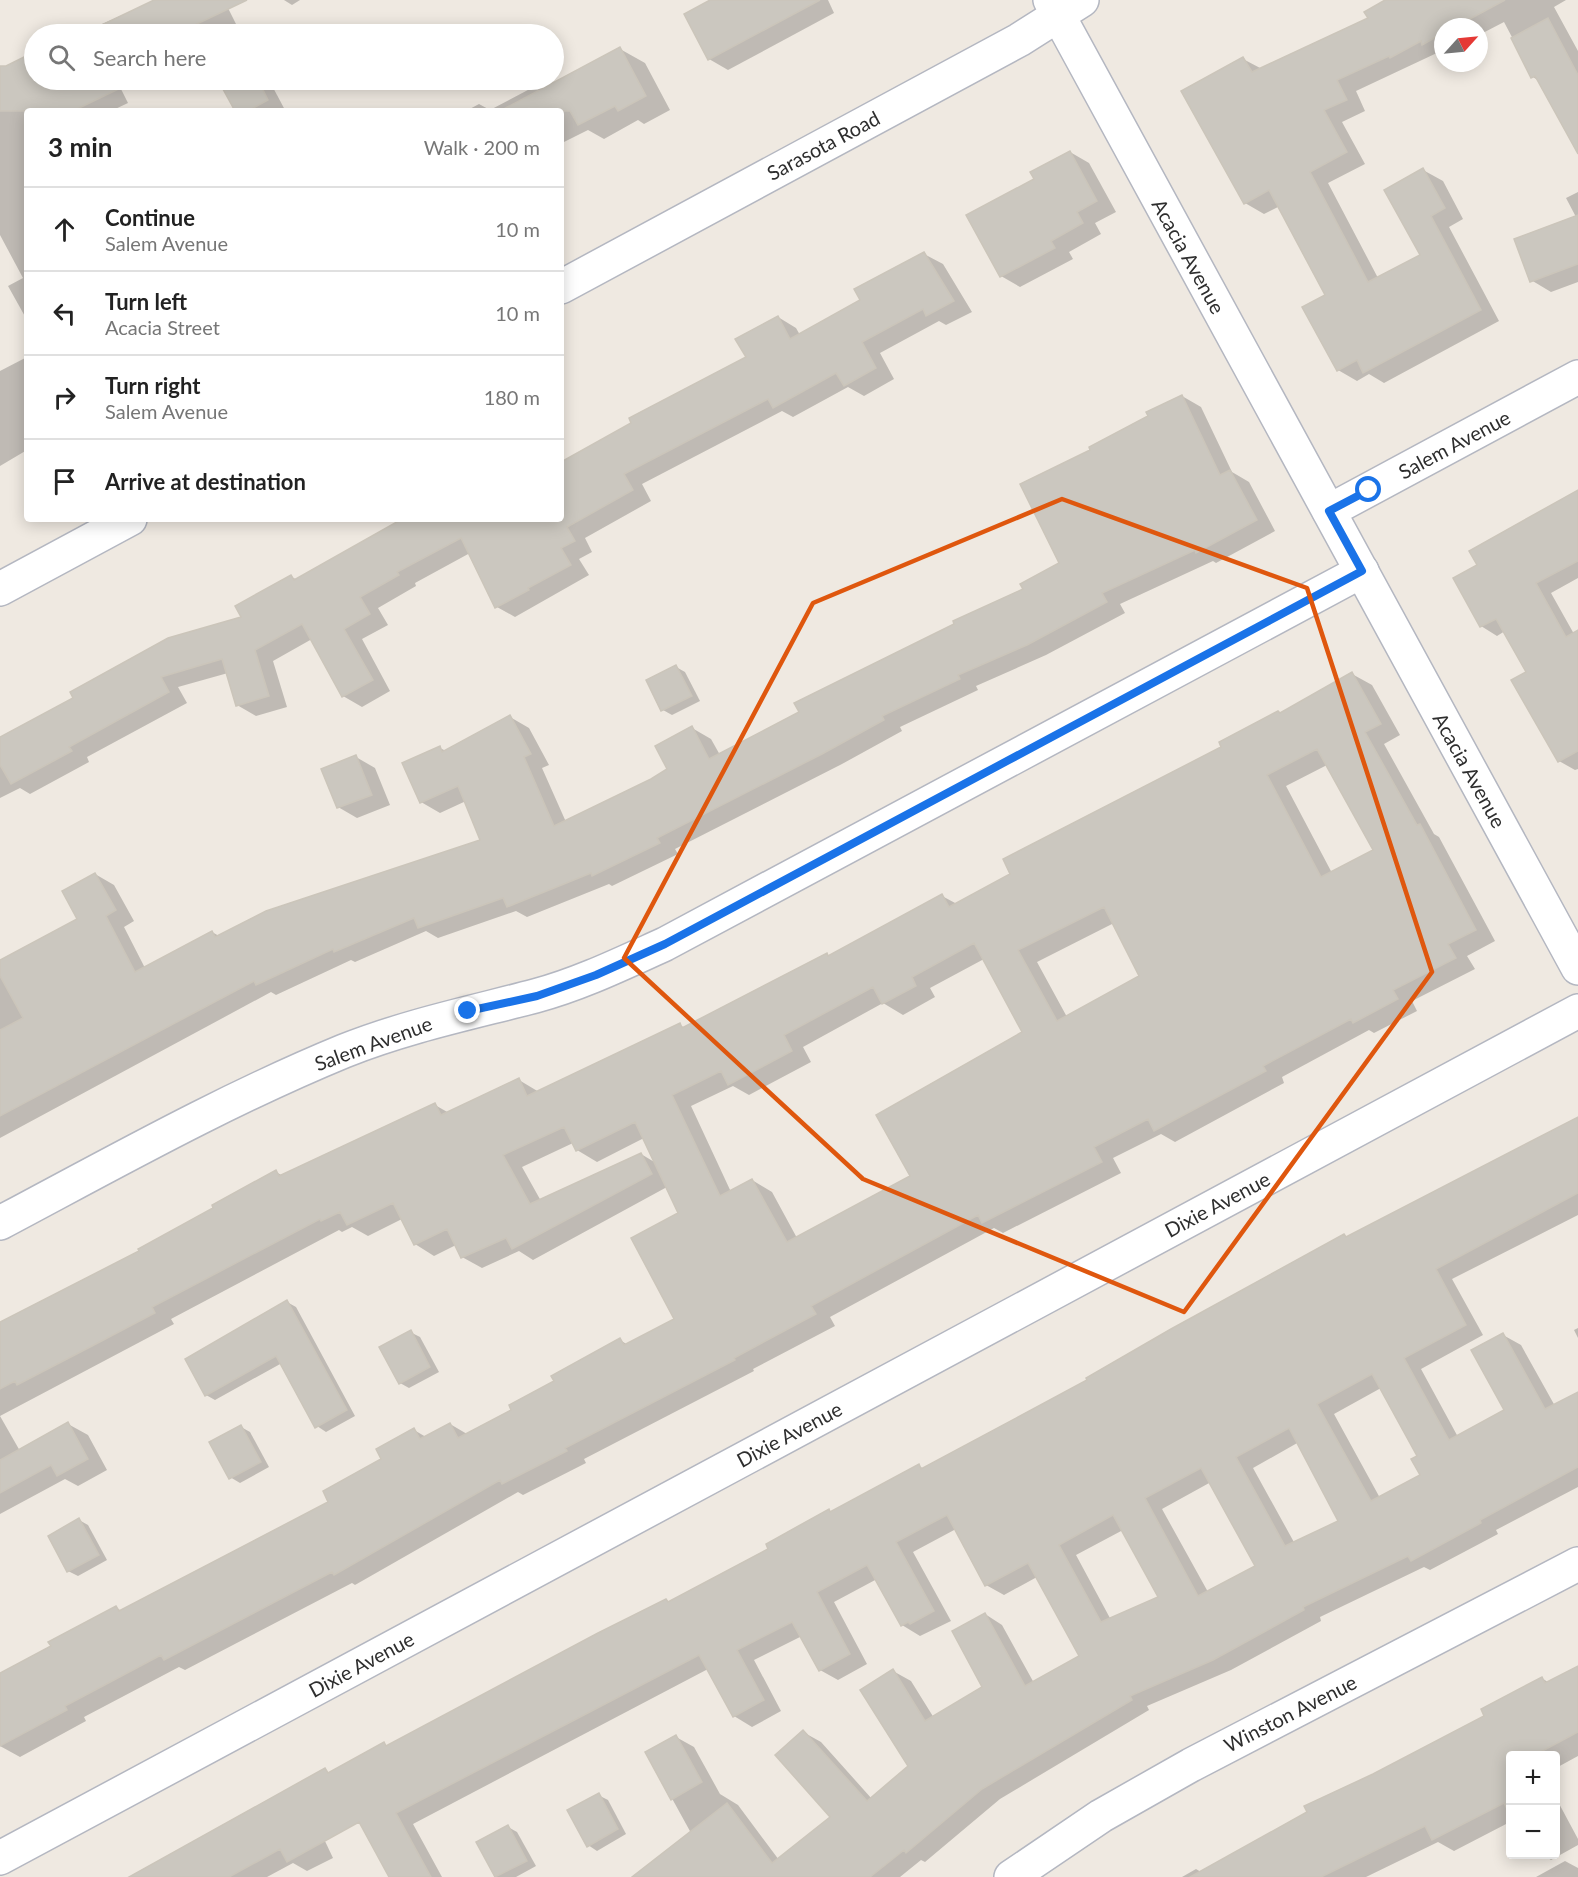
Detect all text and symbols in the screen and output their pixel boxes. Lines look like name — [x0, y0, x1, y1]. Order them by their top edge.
north arrow — [1434, 18, 1488, 72]
search box — [24, 24, 564, 90]
icon: search — [45, 41, 78, 74]
text: Search here — [93, 44, 206, 71]
street label: Sarasota Road — [763, 105, 883, 185]
text: 3 min — [48, 131, 112, 163]
text: Walk · 200 m — [424, 135, 540, 159]
street label: Acacia Avenue — [1148, 194, 1230, 318]
text: Continue — [105, 204, 195, 231]
icon: ahead — [48, 213, 81, 246]
text: 10 m — [495, 217, 540, 241]
text: Salem Avenue — [105, 231, 228, 255]
text: Turn left — [105, 288, 187, 315]
icon: left — [48, 297, 81, 330]
text: 10 m — [495, 301, 540, 325]
text: Acacia Street — [105, 315, 220, 339]
text: Turn right — [105, 372, 200, 399]
icon: right — [48, 381, 81, 414]
text: 180 m — [484, 385, 540, 409]
text: Salem Avenue — [105, 399, 228, 423]
street label: Salem Avenue — [1394, 405, 1514, 483]
icon: arrive — [48, 465, 81, 498]
text: Arrive at destination — [105, 468, 306, 495]
route start — [1355, 476, 1381, 502]
street label: Acacia Avenue — [1429, 708, 1511, 832]
route end — [454, 997, 480, 1023]
street label: Salem Avenue — [311, 1011, 435, 1075]
street label: Dixie Avenue — [1160, 1166, 1274, 1242]
street label: Dixie Avenue — [732, 1396, 846, 1472]
street label: Dixie Avenue — [304, 1626, 418, 1702]
street label: Winston Avenue — [1220, 1669, 1360, 1757]
map controls — [1506, 1751, 1560, 1859]
button: + — [1506, 1751, 1560, 1805]
button: − — [1506, 1805, 1560, 1859]

